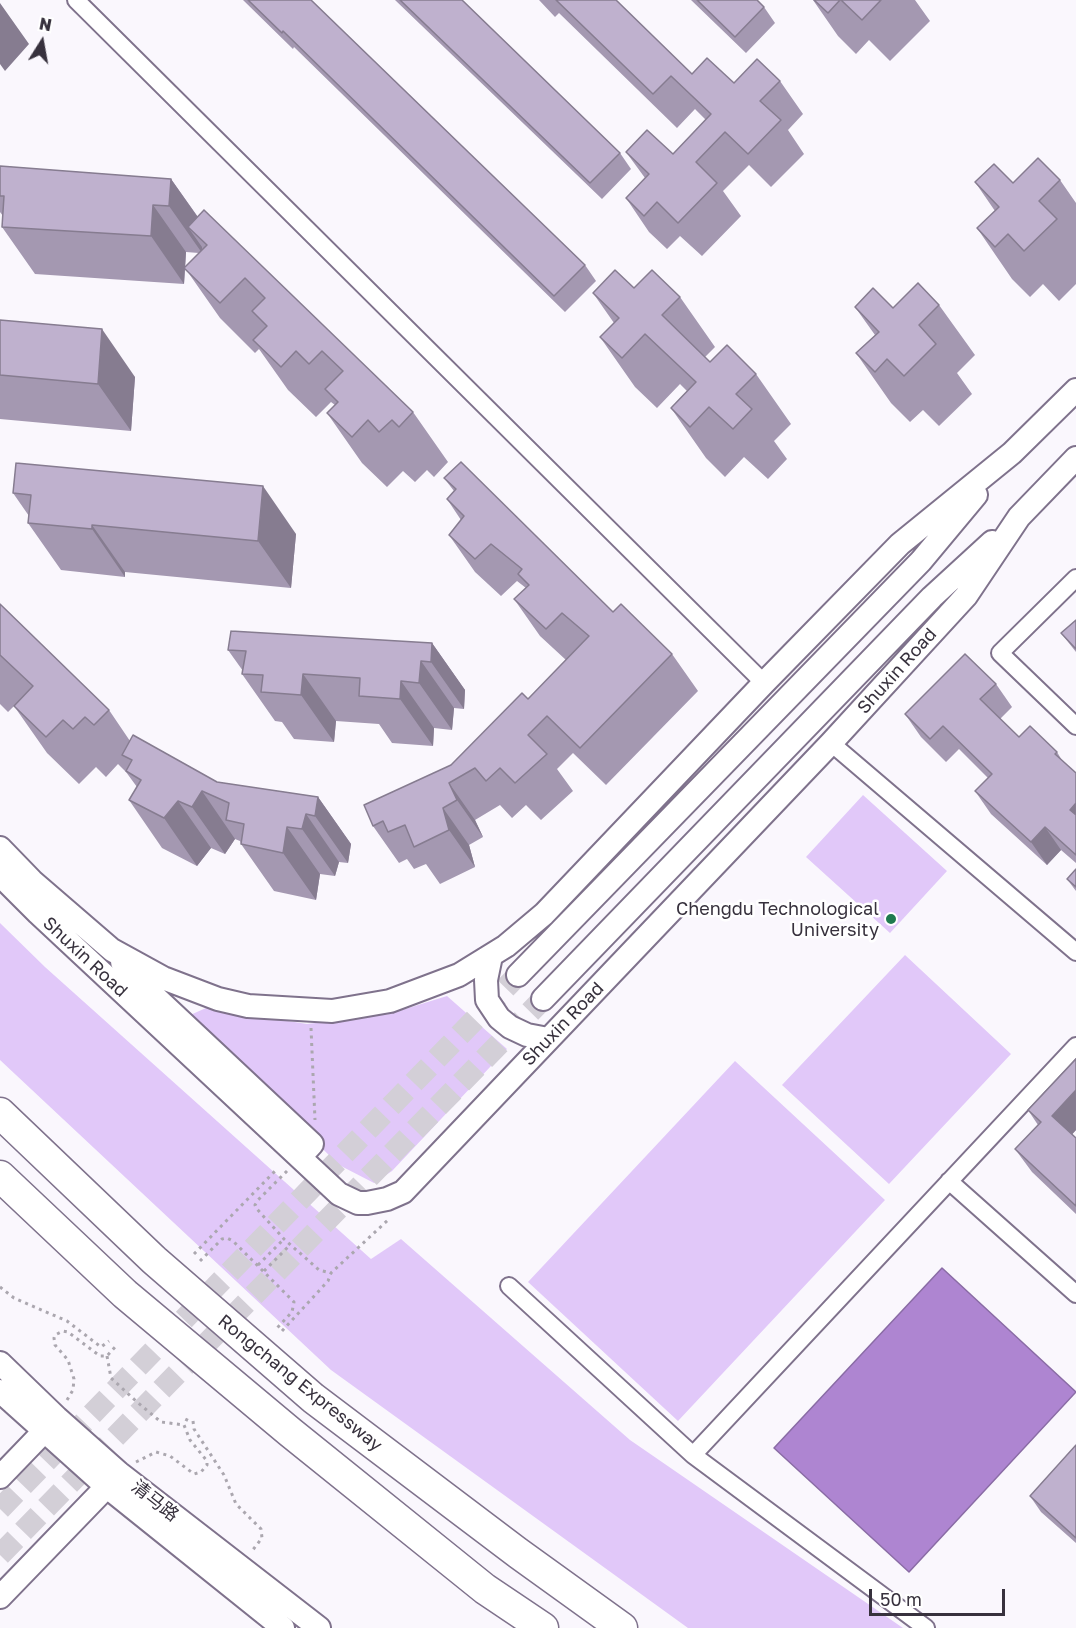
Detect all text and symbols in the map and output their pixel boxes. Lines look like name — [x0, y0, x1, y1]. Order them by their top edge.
north arrow — [12, 12, 72, 72]
text: N — [38, 13, 53, 35]
street label: Shuxin Road — [853, 624, 941, 718]
place label: Chengdu Technological University — [676, 898, 879, 940]
street label: Shuxin Road — [38, 912, 132, 1002]
marker: Chengdu Technological University — [884, 912, 898, 926]
street label: Shuxin Road — [518, 978, 608, 1070]
street label: Rongchang Expressway — [214, 1310, 386, 1456]
street label: 清马路 — [127, 1476, 183, 1526]
scale bar — [872, 1577, 1008, 1615]
text: 50 m — [880, 1588, 922, 1610]

